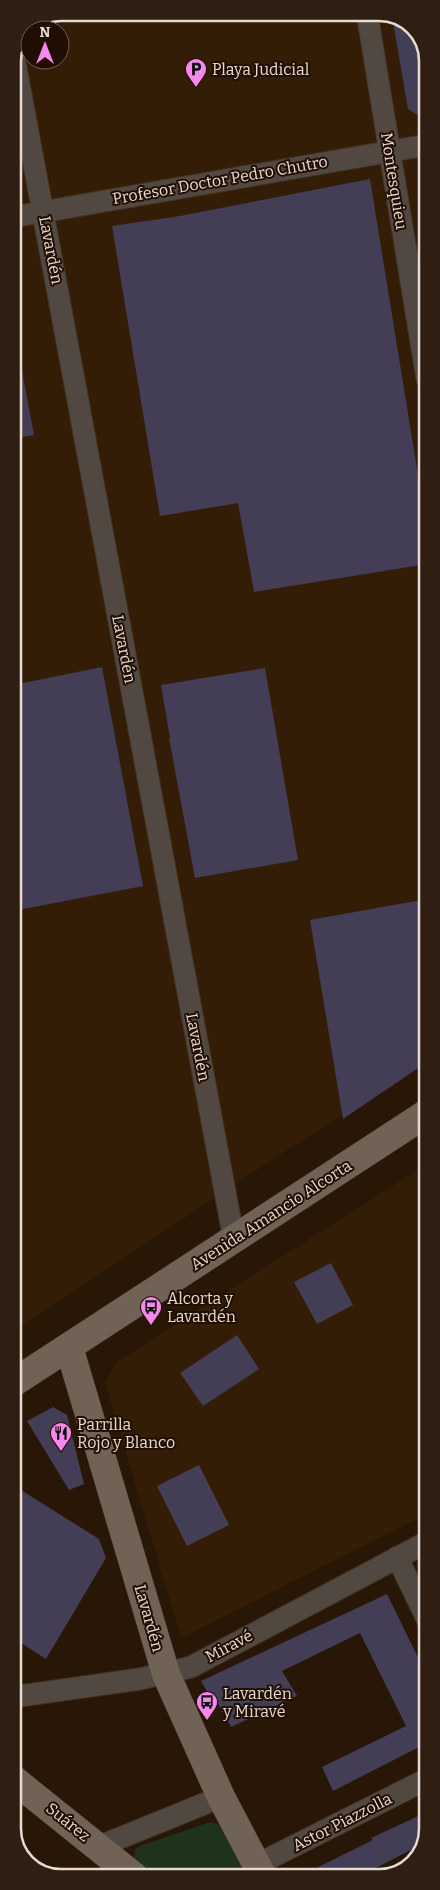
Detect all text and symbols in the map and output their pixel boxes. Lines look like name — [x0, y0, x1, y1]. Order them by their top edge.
north arrow — [20, 20, 70, 70]
text: N — [40, 24, 51, 41]
parking icon: Playa Judicial — [184, 57, 208, 88]
place label: Playa Judicial — [212, 60, 310, 79]
street label: Montesquieu — [377, 131, 411, 231]
street label: Profesor Doctor Pedro Chutro — [111, 152, 329, 208]
street label: Lavardén — [35, 214, 67, 286]
street label: Lavardén — [108, 613, 140, 685]
street label: Lavardén — [182, 1011, 214, 1083]
street label: Avenida Amancio Alcorta — [187, 1156, 355, 1274]
place label: Alcorta y Lavardén — [167, 1289, 236, 1326]
bus stop icon: Alcorta y Lavardén — [139, 1295, 163, 1326]
place label: Parrilla Rojo y Blanco — [77, 1415, 175, 1452]
restaurant icon: Parrilla Rojo y Blanco — [49, 1421, 73, 1452]
street label: Lavardén — [130, 1582, 168, 1654]
street label: Miravé — [202, 1626, 256, 1666]
place label: Lavardén y Miravé — [222, 1684, 292, 1721]
bus stop icon: Lavardén y Miravé — [195, 1690, 219, 1721]
street label: Astor Piazzolla — [289, 1789, 395, 1855]
street label: Suárez — [42, 1799, 94, 1846]

